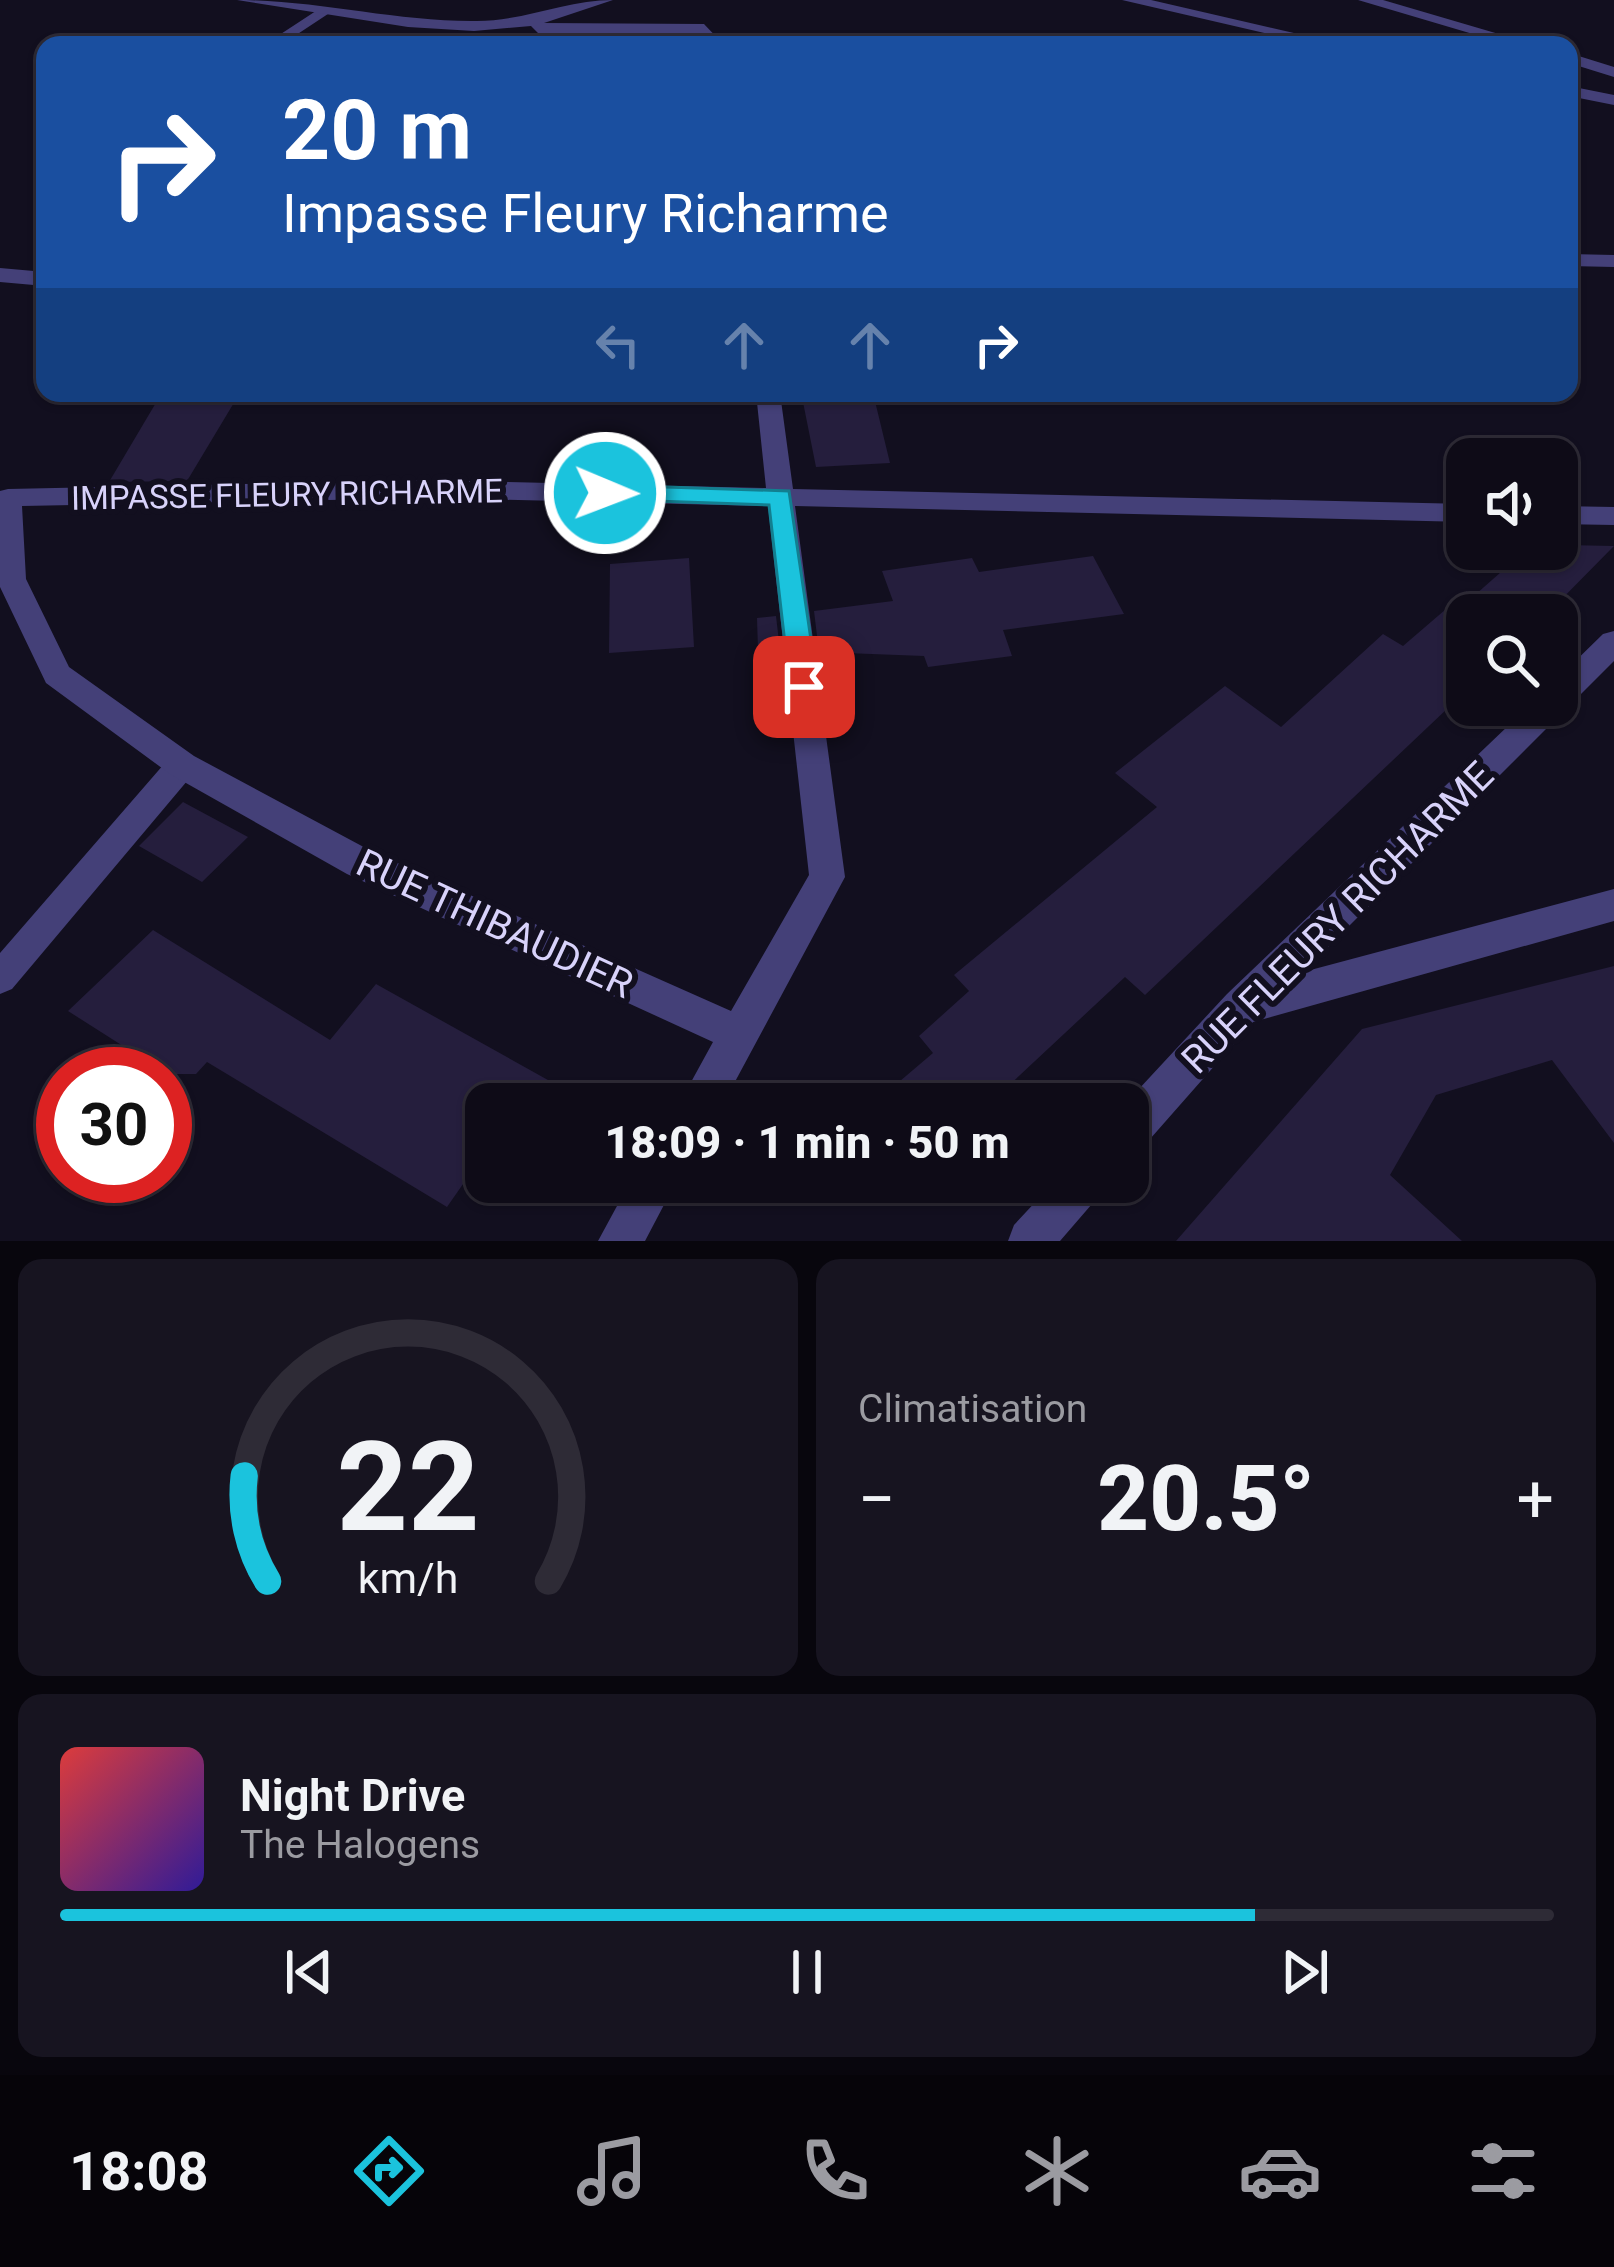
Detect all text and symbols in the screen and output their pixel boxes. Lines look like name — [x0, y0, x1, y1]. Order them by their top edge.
text: 20 m — [282, 81, 472, 180]
icon: right — [84, 84, 240, 240]
text: Impasse Fleury Richarme — [282, 182, 889, 245]
icon: left — [585, 312, 651, 378]
icon: ahead — [711, 312, 777, 378]
icon: ahead — [837, 312, 903, 378]
icon: right — [963, 312, 1029, 378]
position arrow — [542, 430, 668, 556]
map controls — [1446, 438, 1578, 726]
button: sound — [1446, 438, 1578, 570]
street label: IMPASSE FLEURY RICHARME — [71, 471, 503, 518]
button: search — [1446, 594, 1578, 726]
pin — [753, 636, 855, 738]
icon: arrive — [771, 654, 837, 720]
street label: RUE FLEURY RICHARME — [1172, 752, 1503, 1083]
street label: RUE THIBAUDIER — [349, 840, 640, 1008]
speed limit sign: 30 — [36, 1047, 192, 1203]
text: 18:09 · 1 min · 50 m — [604, 1116, 1010, 1169]
text: Climatisation — [858, 1386, 1087, 1432]
text: 22 — [336, 1414, 480, 1560]
text: 20.5° — [1097, 1447, 1315, 1552]
text: − — [858, 1461, 896, 1538]
text: + — [1517, 1461, 1554, 1538]
text: km/h — [358, 1552, 458, 1602]
text: Night Drive — [240, 1769, 465, 1822]
text: The Halogens — [240, 1822, 480, 1868]
icon: previous — [276, 1939, 342, 2005]
icon: pause — [774, 1939, 840, 2005]
icon: next — [1272, 1939, 1338, 2005]
icon: directions — [347, 2129, 431, 2213]
icon: music — [570, 2129, 654, 2213]
icon: phone — [793, 2129, 877, 2213]
icon: climate — [1015, 2129, 1099, 2213]
icon: car — [1238, 2129, 1322, 2213]
icon: filters — [1461, 2129, 1545, 2213]
text: 18:08 — [69, 2140, 208, 2203]

